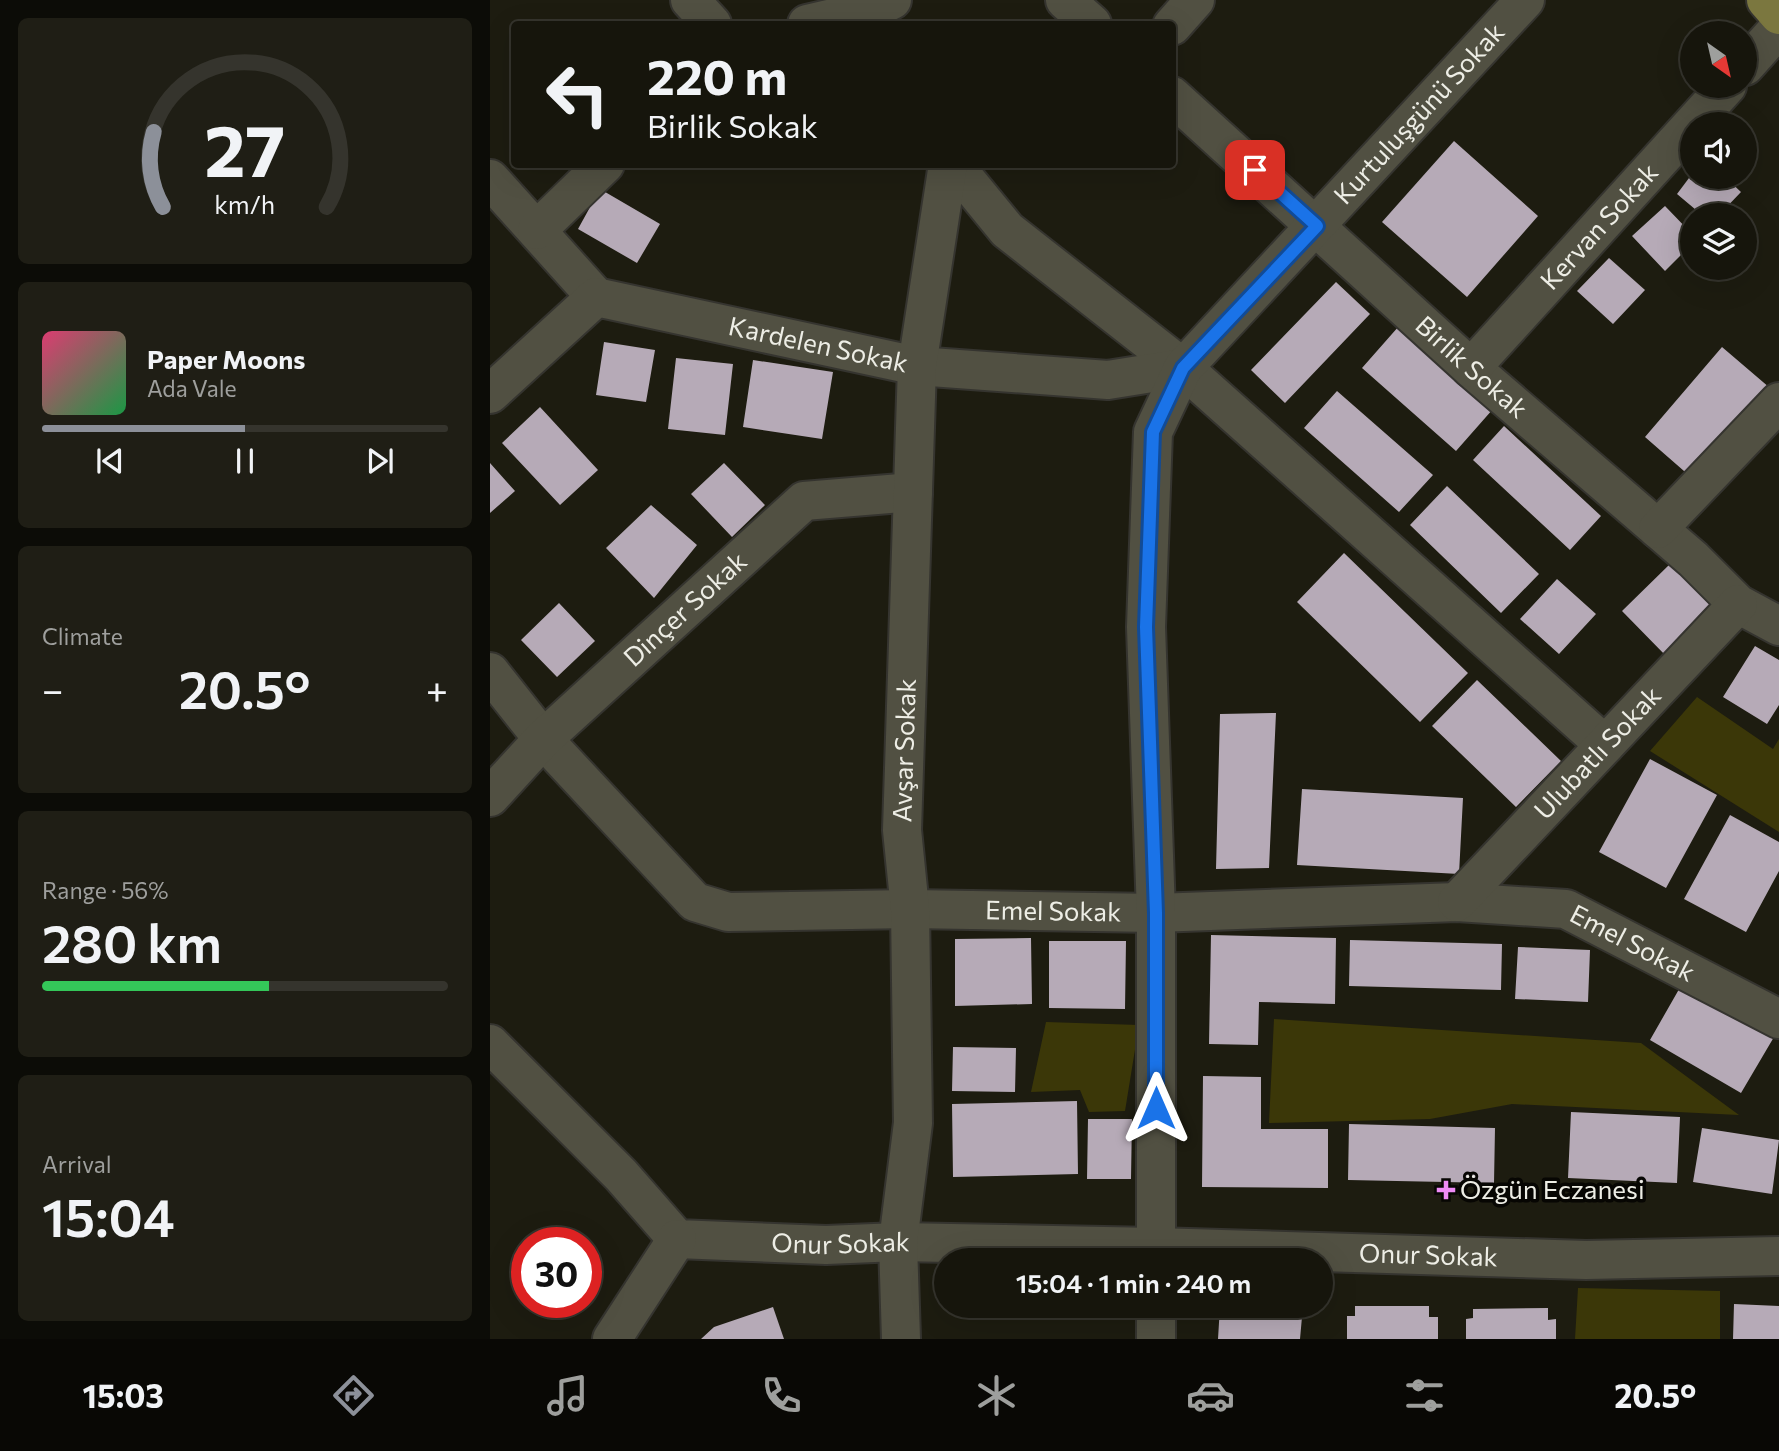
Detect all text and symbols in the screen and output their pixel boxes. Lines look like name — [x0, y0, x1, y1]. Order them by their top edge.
street label: Kurtuluşgünü Sokak — [1326, 16, 1510, 210]
north arrow — [1680, 21, 1757, 98]
map controls — [1680, 21, 1757, 280]
text: 220 m — [647, 45, 787, 105]
icon: left — [532, 49, 623, 140]
text: 27 — [205, 103, 285, 192]
text: Birlik Sokak — [647, 105, 818, 145]
button: sound — [1680, 112, 1757, 189]
pin — [1225, 140, 1285, 200]
icon: arrive — [1236, 151, 1274, 189]
street label: Kervan Sokak — [1533, 156, 1663, 295]
text: km/h — [215, 189, 275, 219]
button: layers — [1680, 203, 1757, 280]
street label: Kardelen Sokak — [726, 309, 911, 378]
street label: Birlik Sokak — [1410, 309, 1535, 424]
text: Paper Moons — [147, 343, 305, 374]
text: Ada Vale — [147, 374, 237, 402]
icon: previous — [91, 442, 129, 480]
icon: pause — [226, 442, 264, 480]
icon: next — [361, 442, 399, 480]
street label: Dinçer Sokak — [616, 544, 752, 672]
text: Climate — [42, 622, 123, 650]
text: 20.5° — [179, 656, 310, 720]
text: − — [42, 665, 64, 712]
text: + — [426, 665, 448, 712]
street label: Avşar Sokak — [885, 678, 921, 823]
street label: Ulubatlı Sokak — [1527, 679, 1666, 825]
text: Range · 56% — [42, 876, 169, 904]
street label: Emel Sokak — [985, 893, 1121, 926]
street label: Emel Sokak — [1566, 897, 1701, 987]
text: 280 km — [42, 910, 222, 974]
position arrow — [1119, 1071, 1193, 1145]
text: Arrival — [42, 1150, 112, 1178]
place label: Özgün Eczanesi — [1460, 1173, 1645, 1204]
marker: Özgün Eczanesi — [1438, 1182, 1454, 1198]
text: 15:04 — [42, 1184, 175, 1248]
street label: Onur Sokak — [771, 1225, 910, 1259]
speed limit sign: 30 — [511, 1227, 602, 1318]
street label: Onur Sokak — [1359, 1236, 1498, 1271]
text: 15:04 · 1 min · 240 m — [1016, 1267, 1251, 1298]
icon: directions — [329, 1371, 378, 1420]
icon: music — [543, 1371, 592, 1420]
icon: phone — [757, 1371, 806, 1420]
icon: climate — [972, 1371, 1021, 1420]
icon: car — [1186, 1371, 1235, 1420]
icon: filters — [1400, 1371, 1449, 1420]
text: 15:03 — [83, 1375, 164, 1415]
text: 20.5° — [1614, 1375, 1696, 1415]

